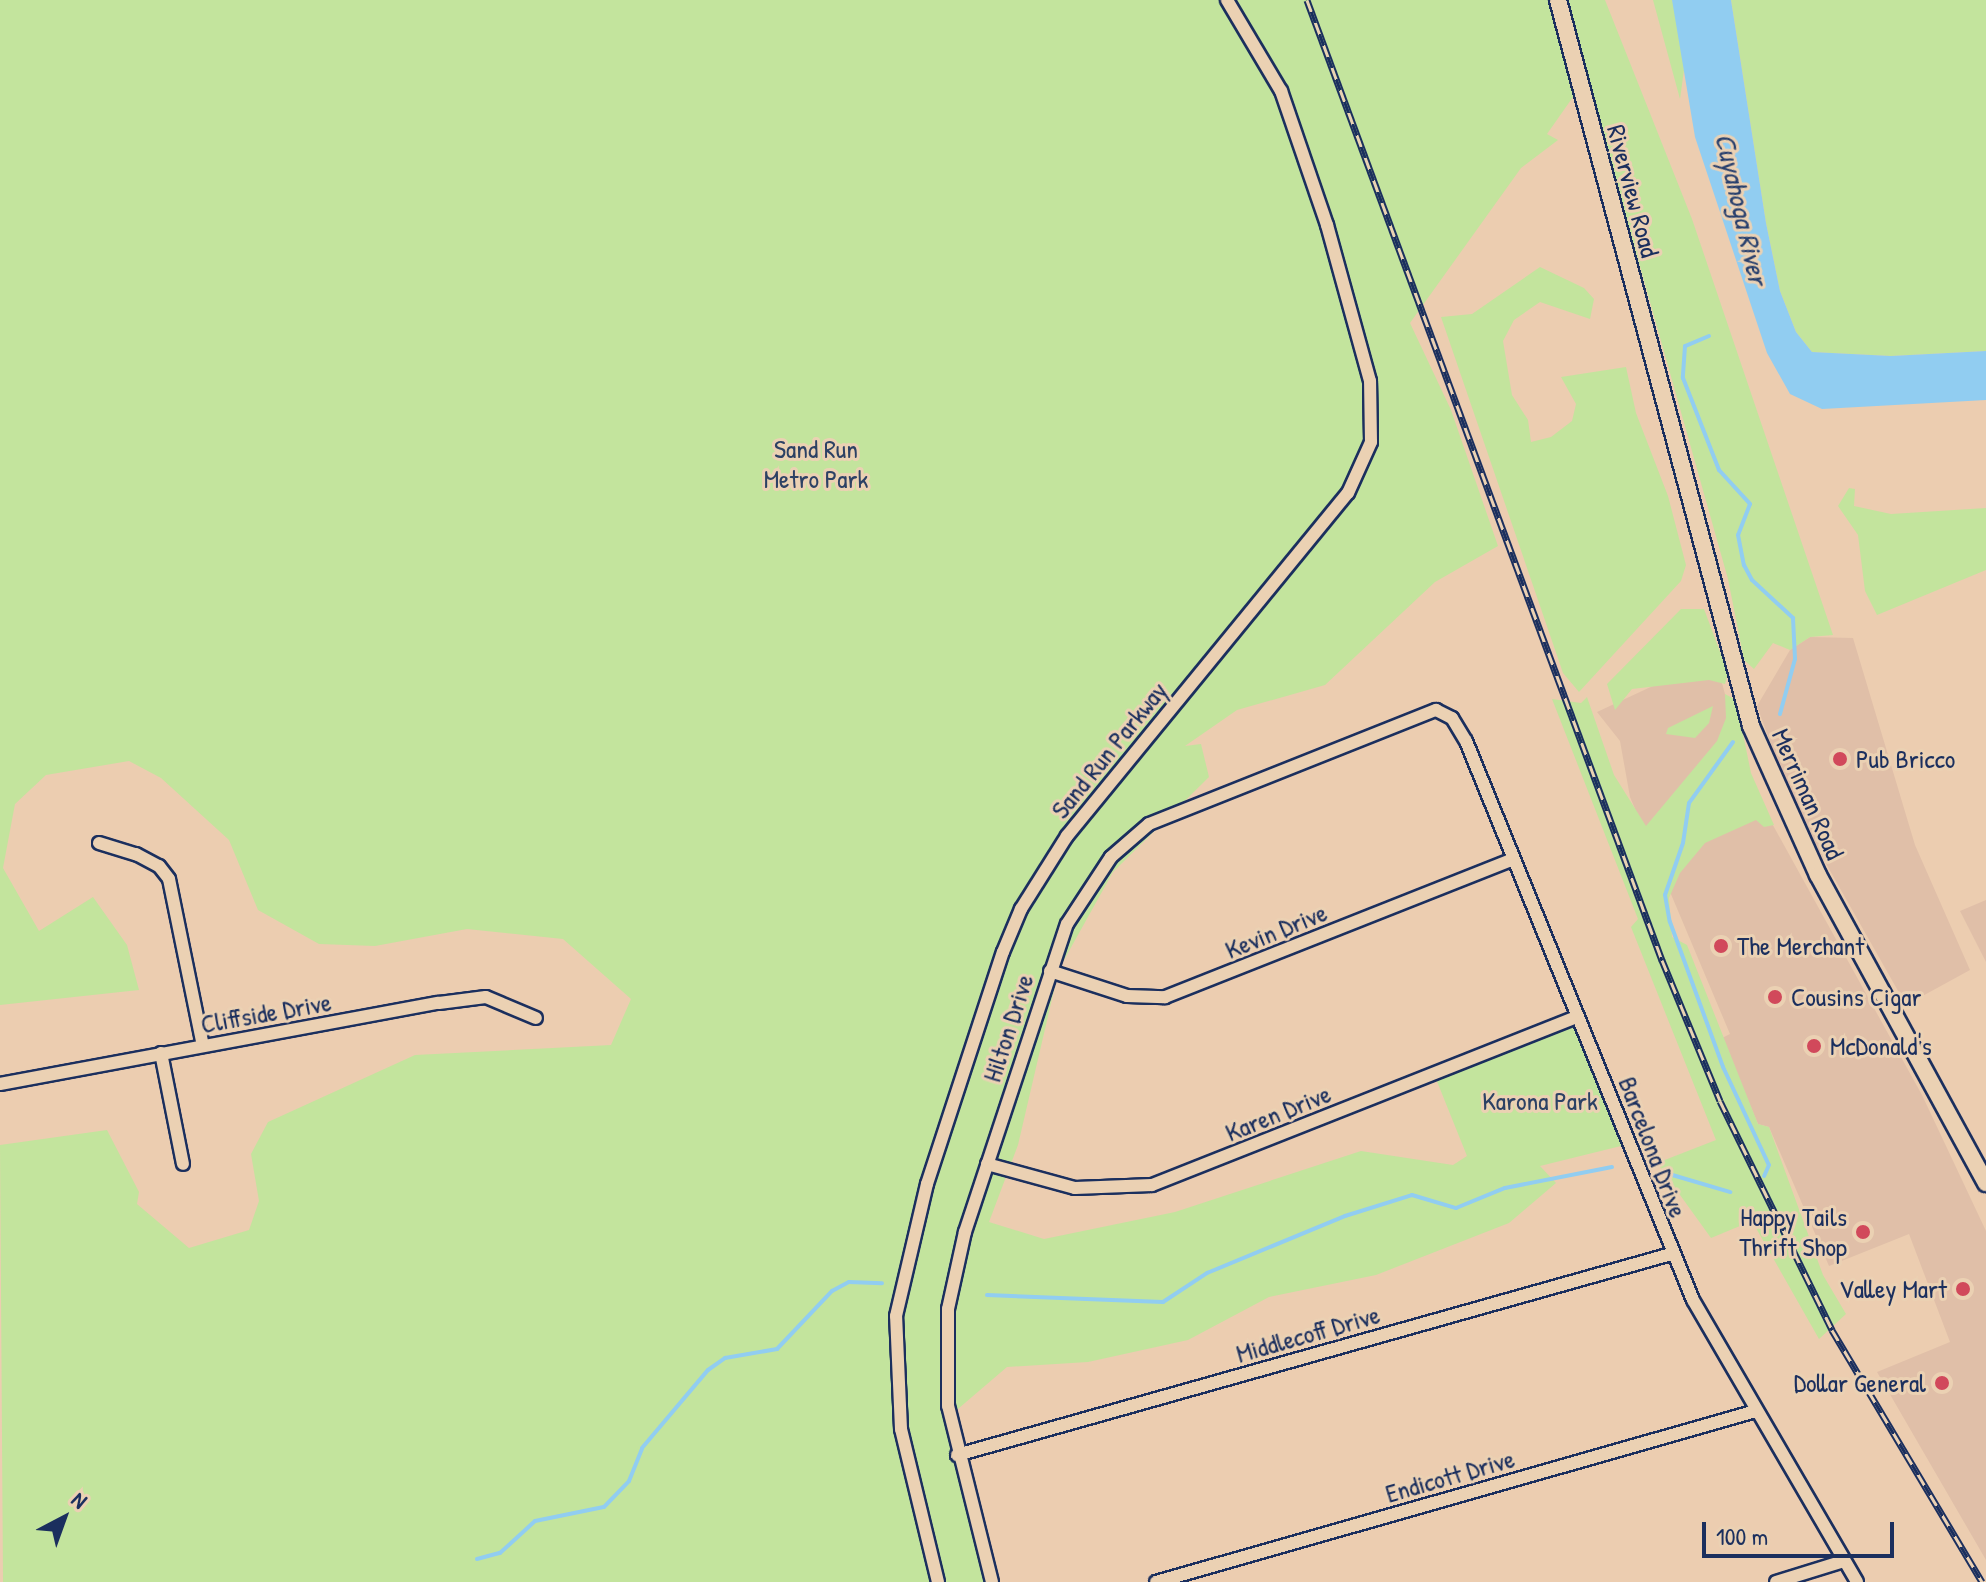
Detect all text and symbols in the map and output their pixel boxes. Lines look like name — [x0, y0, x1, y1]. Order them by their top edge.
street label: Riverview Road — [1600, 121, 1666, 261]
water label: Cuyahoga River — [1708, 130, 1776, 288]
park label: Sand Run Metro Park — [764, 433, 868, 494]
street label: Sand Run Parkway — [1044, 675, 1174, 825]
street label: Merriman Road — [1765, 724, 1851, 864]
place label: Pub Bricco — [1856, 743, 1955, 775]
marker: Pub Bricco — [1831, 750, 1849, 768]
street label: Kevin Drive — [1221, 897, 1331, 965]
place label: The Merchant — [1737, 930, 1864, 962]
marker: The Merchant — [1712, 937, 1730, 955]
street label: Hilton Drive — [976, 970, 1040, 1086]
place label: Cousins Cigar — [1791, 981, 1922, 1013]
street label: Cliffside Drive — [198, 986, 334, 1040]
marker: Cousins Cigar — [1766, 988, 1784, 1006]
place label: McDonald's — [1830, 1030, 1932, 1062]
marker: McDonald's — [1805, 1037, 1823, 1055]
street label: Barcelona Drive — [1612, 1072, 1694, 1222]
street label: Karen Drive — [1221, 1078, 1335, 1148]
park label: Karona Park — [1482, 1085, 1598, 1117]
place label: Happy Tails Thrift Shop — [1739, 1201, 1847, 1262]
marker: Happy Tails Thrift Shop — [1854, 1223, 1872, 1241]
place label: Valley Mart — [1839, 1273, 1947, 1305]
marker: Valley Mart — [1954, 1280, 1972, 1298]
street label: Middlecoff Drive — [1233, 1299, 1383, 1369]
place label: Dollar General — [1794, 1367, 1926, 1399]
marker: Dollar General — [1933, 1374, 1951, 1392]
street label: Endicott Drive — [1382, 1443, 1518, 1509]
north arrow — [24, 1478, 104, 1558]
text: N — [65, 1485, 94, 1515]
scale bar — [1706, 1506, 1898, 1556]
text: 100 m — [1716, 1520, 1768, 1552]

